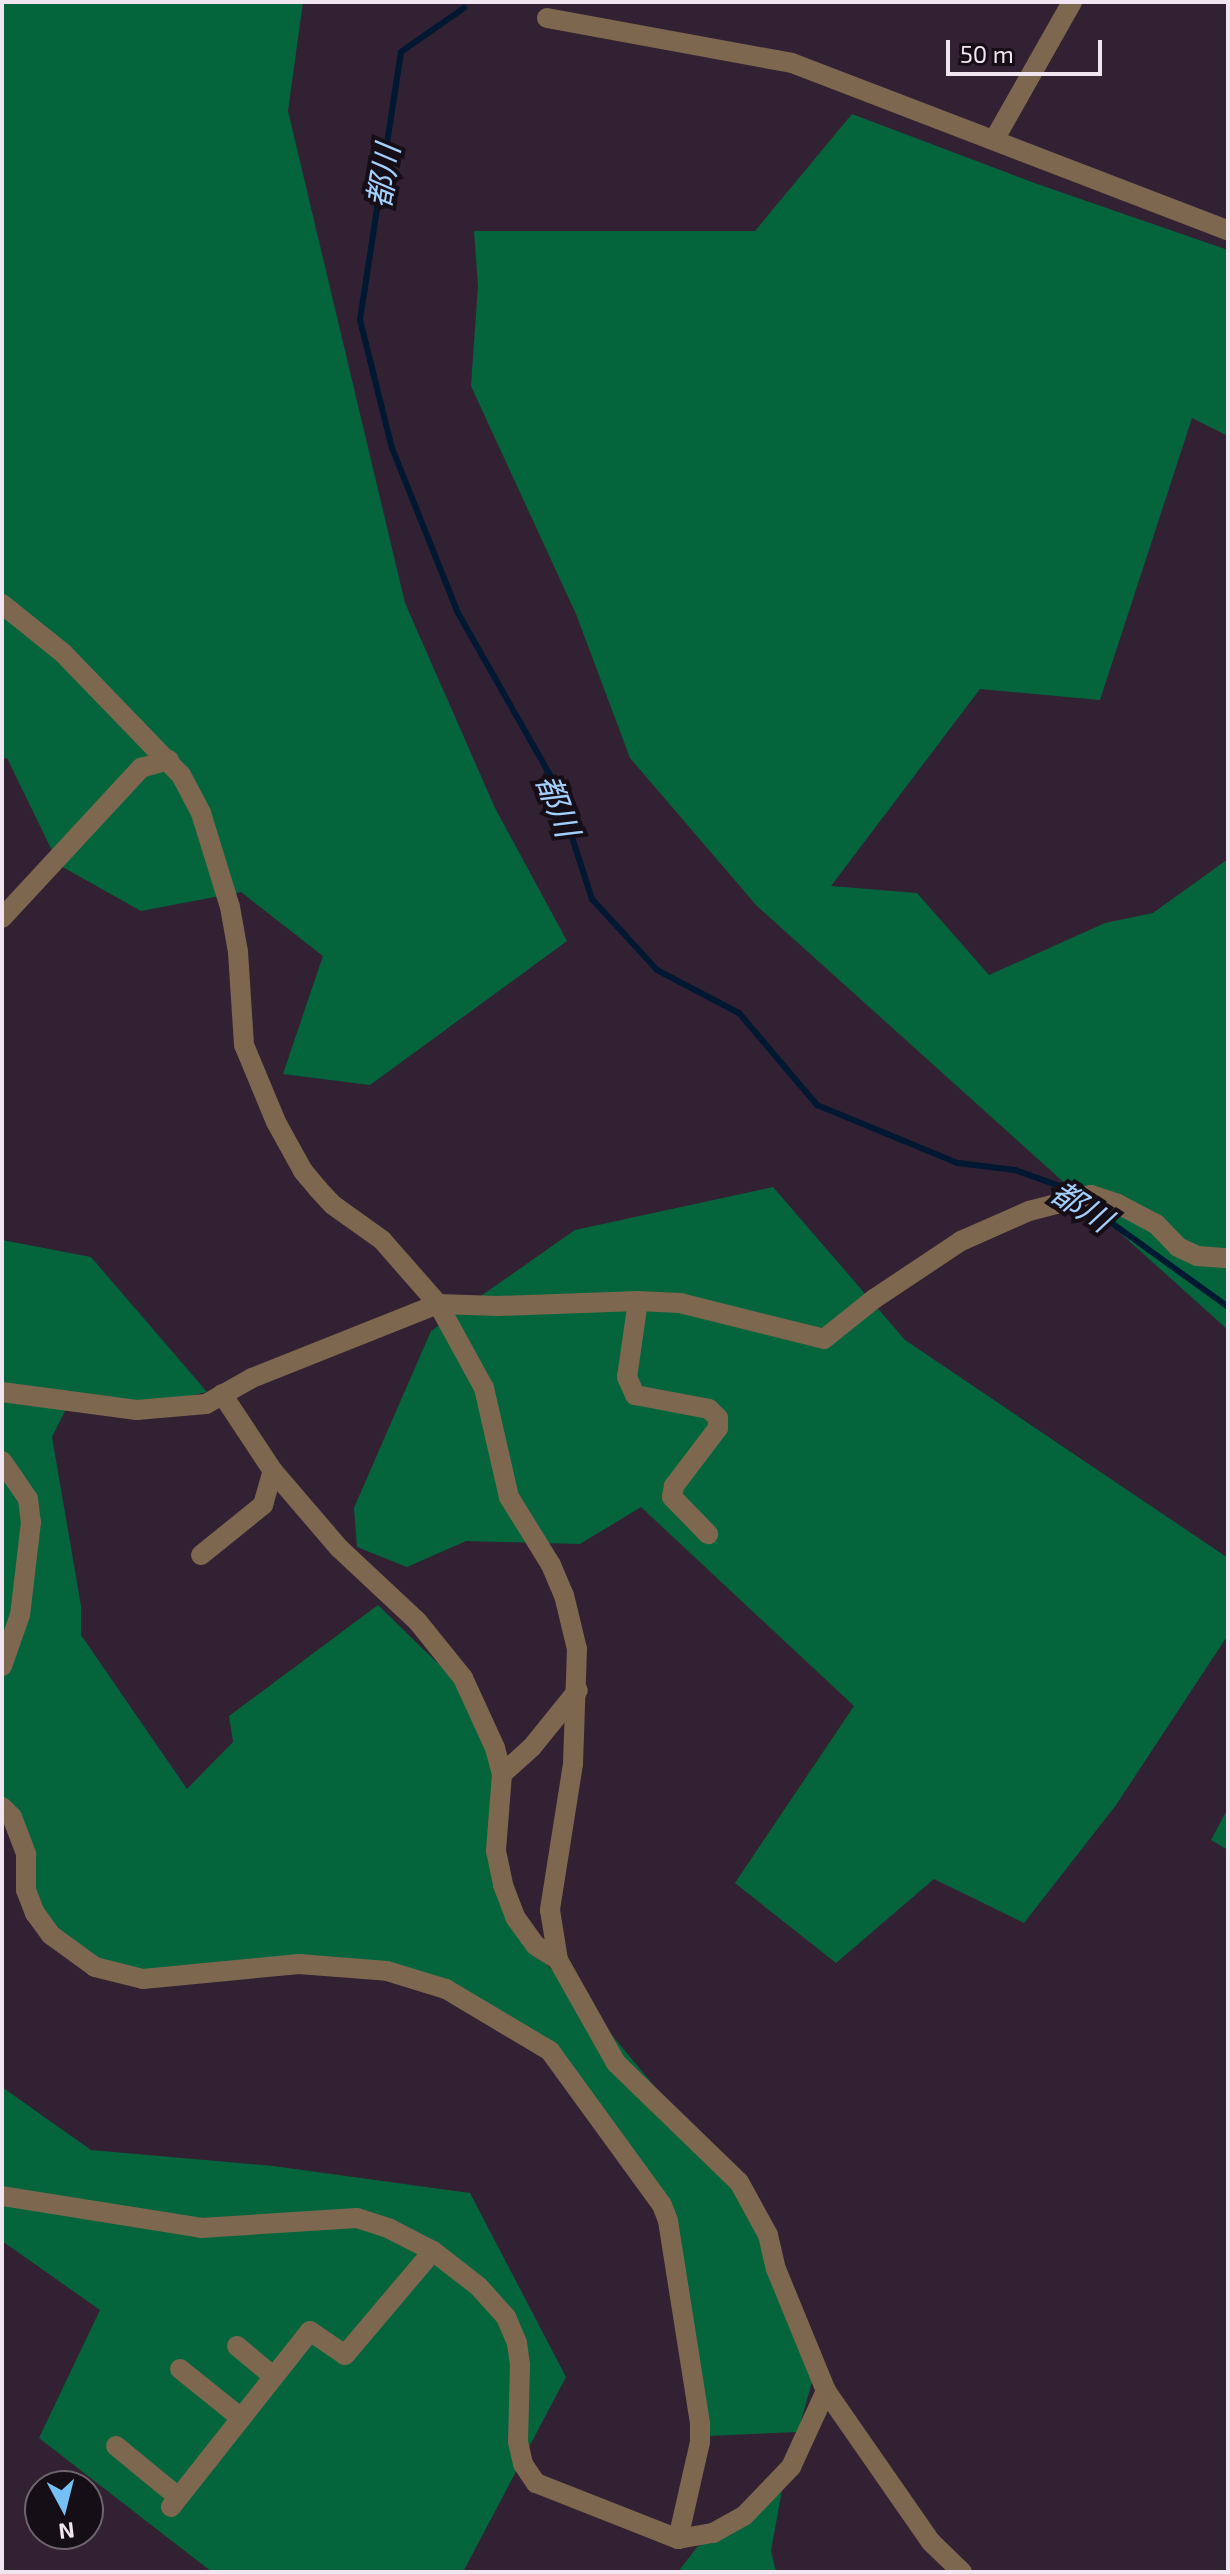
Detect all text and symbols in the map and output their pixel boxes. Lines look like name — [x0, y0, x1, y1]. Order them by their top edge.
scale bar — [950, 24, 1106, 74]
text: 50 m — [960, 39, 1014, 68]
water label: 都川 — [358, 141, 406, 211]
water label: 都川 — [530, 768, 588, 842]
water label: 都川 — [1045, 1171, 1119, 1239]
north arrow — [24, 2470, 104, 2550]
text: N — [57, 2518, 76, 2546]

